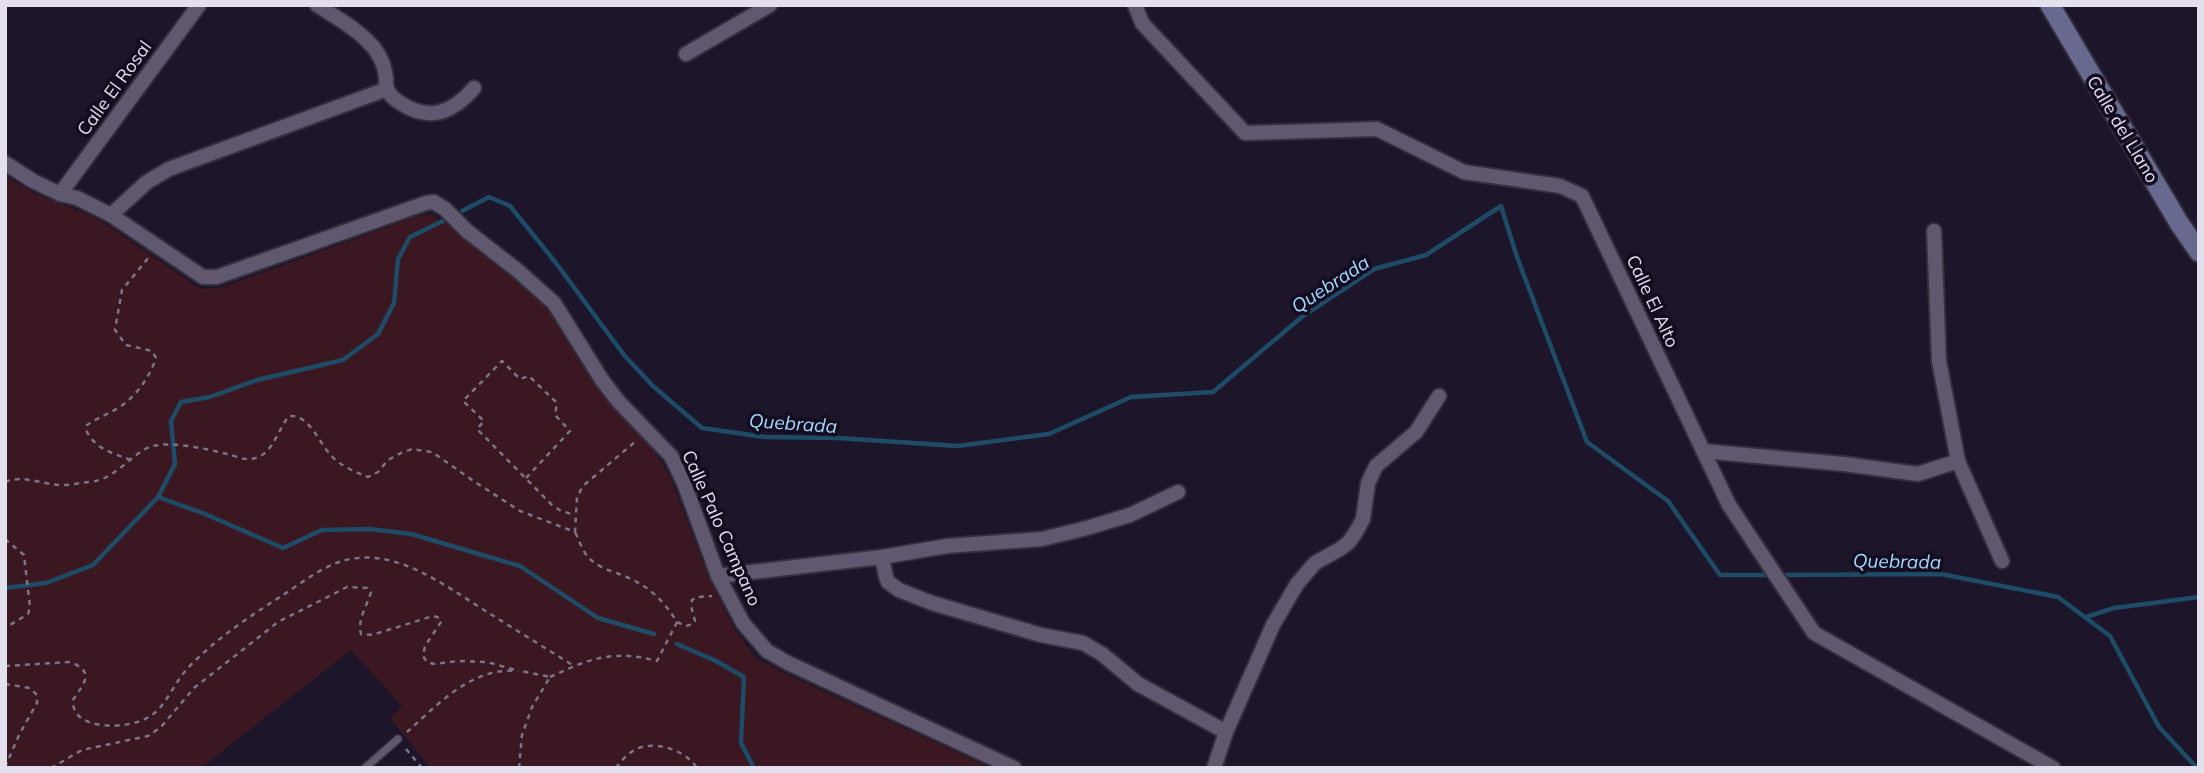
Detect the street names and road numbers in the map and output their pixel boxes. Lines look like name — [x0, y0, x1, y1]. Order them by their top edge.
street label: Calle El Rosal — [72, 36, 156, 140]
street label: Calle del Llano — [2082, 71, 2164, 187]
street label: Calle El Alto — [1622, 251, 1684, 351]
street label: Calle Palo Campano — [677, 446, 767, 610]

